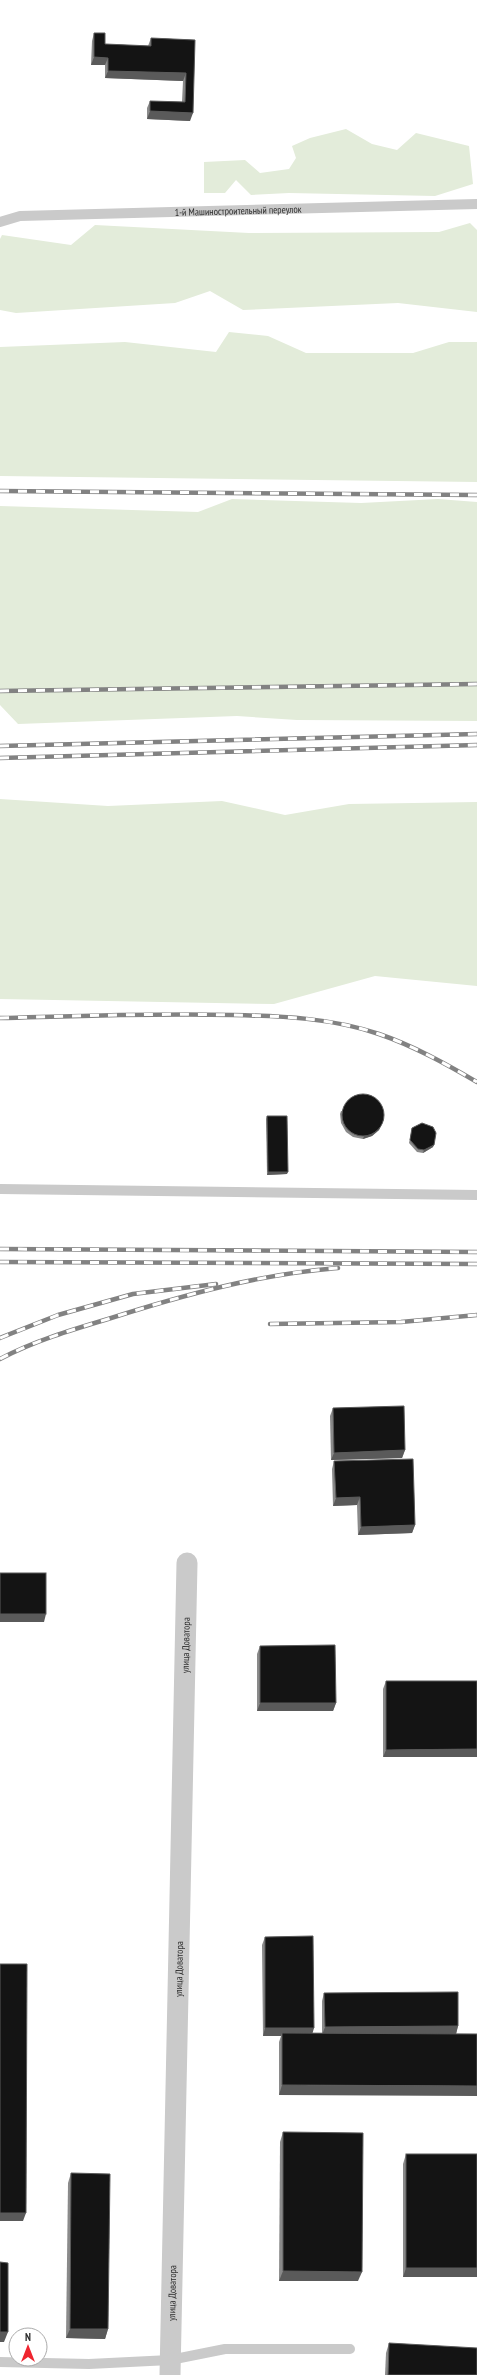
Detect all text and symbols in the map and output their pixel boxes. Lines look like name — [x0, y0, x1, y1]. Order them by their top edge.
street label: 1-й Машиностроительный переулок — [174, 202, 302, 218]
street label: улица Доватора — [178, 1617, 192, 1673]
street label: улица Доватора — [171, 1941, 186, 1997]
street label: улица Доватора — [165, 2265, 179, 2321]
north arrow — [8, 2327, 48, 2367]
text: N — [25, 2330, 31, 2344]

